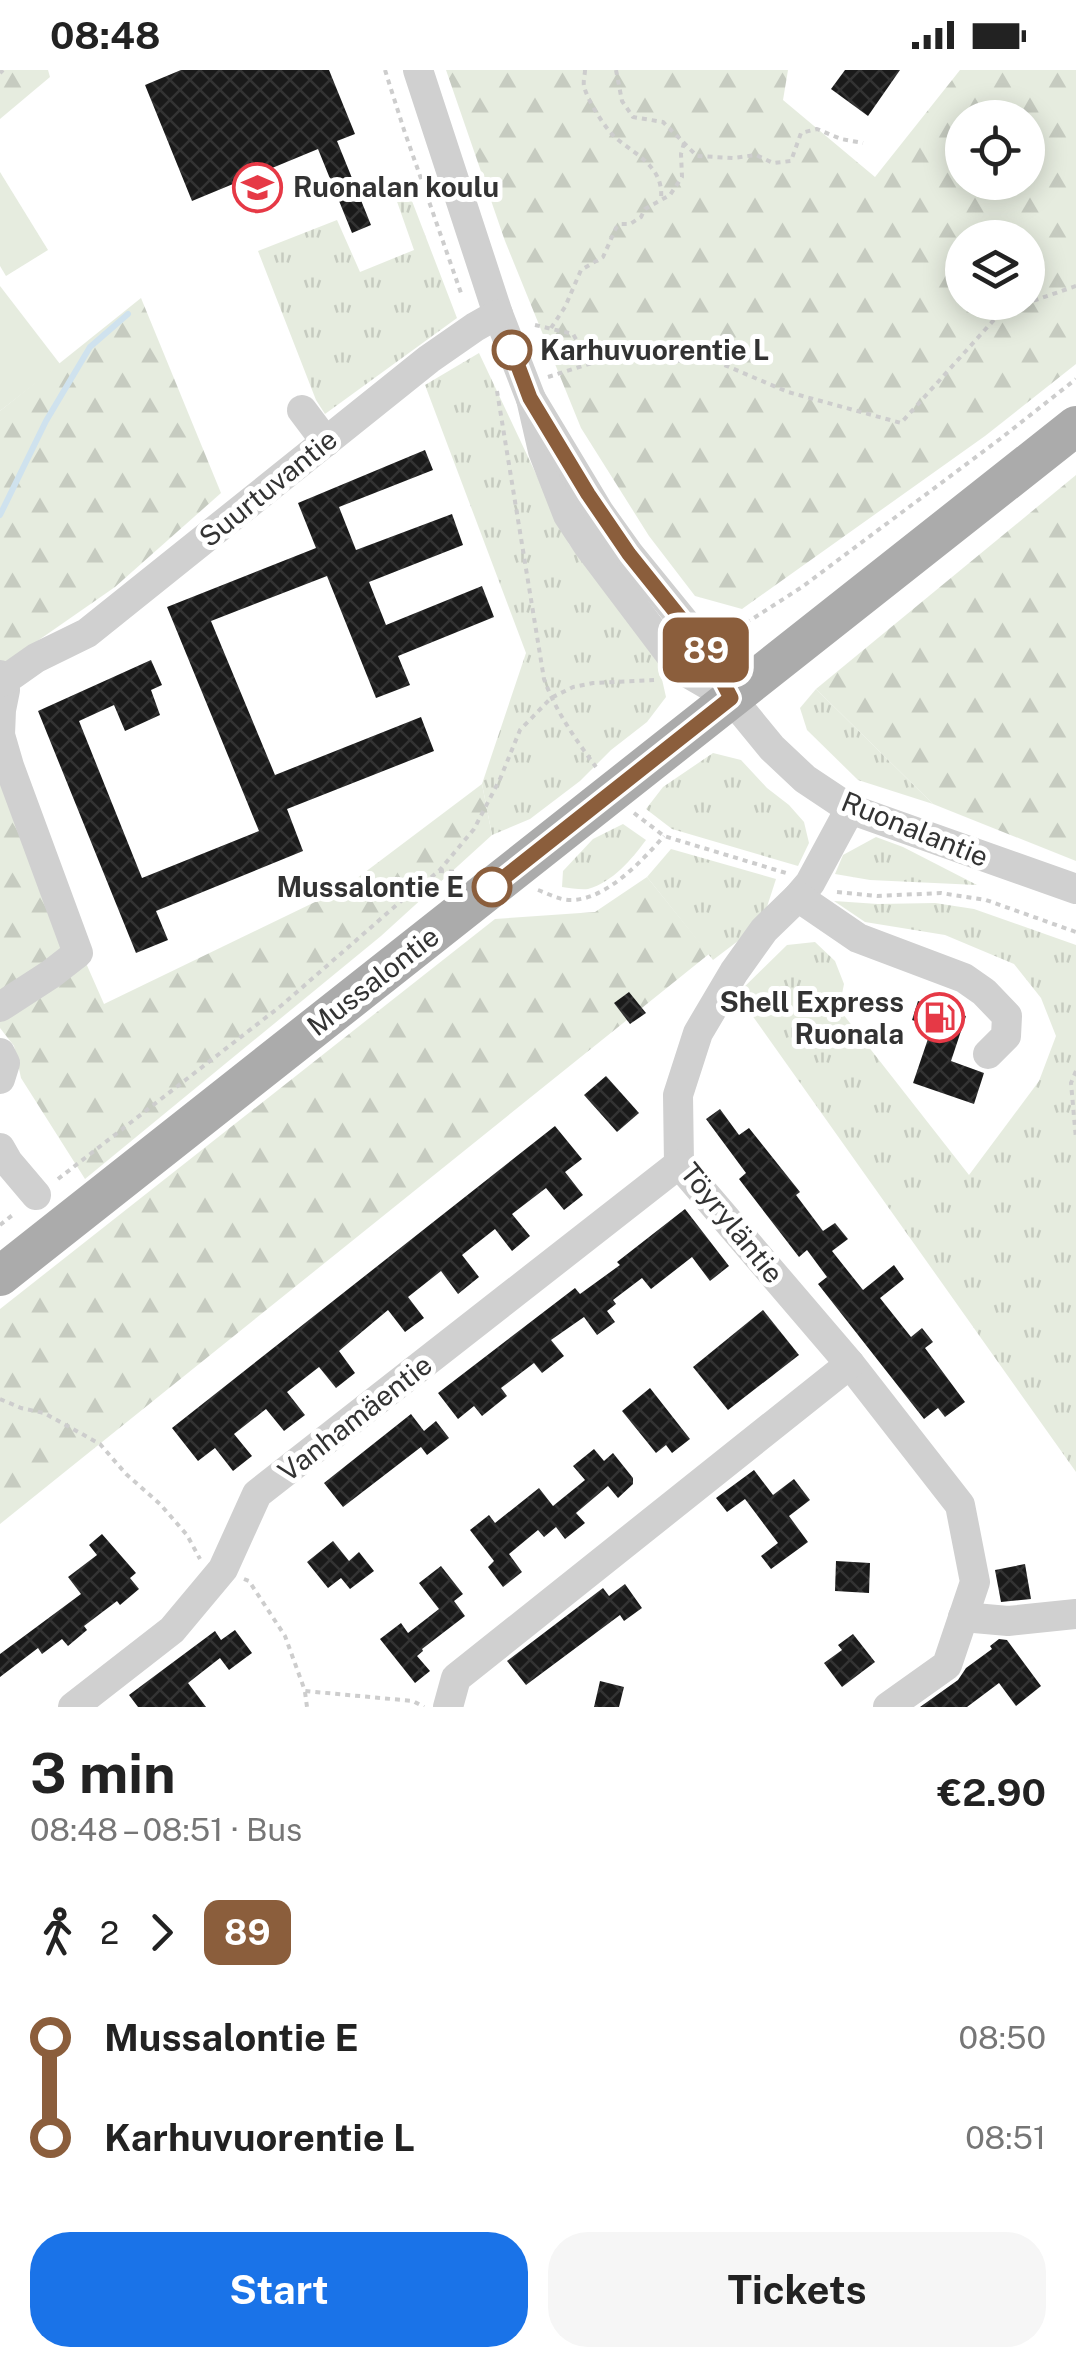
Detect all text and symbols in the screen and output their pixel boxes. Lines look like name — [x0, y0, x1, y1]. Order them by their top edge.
text: 08:48 — [50, 13, 160, 58]
map controls — [945, 100, 1045, 320]
button: locate — [945, 100, 1045, 200]
school or university icon: Ruonalan koulu — [232, 161, 284, 213]
place label: Ruonalan koulu — [293, 170, 499, 203]
button: layers — [945, 220, 1045, 320]
marker: Karhuvuorentie L — [493, 331, 531, 369]
place label: Karhuvuorentie L — [540, 333, 769, 366]
street label: Suurtuvantie — [192, 422, 343, 553]
line badge: 89 — [661, 618, 751, 682]
text: 89 — [683, 630, 729, 671]
street label: Ruonalantie — [837, 784, 993, 873]
marker: Mussalontie E — [473, 868, 511, 906]
place label: Mussalontie E — [276, 870, 464, 903]
street label: Mussalontie — [300, 919, 445, 1042]
place label: Shell Express Ruonala — [719, 985, 904, 1050]
fuel station icon: Shell Express Ruonala — [913, 992, 965, 1044]
street label: Töyryläntie — [674, 1156, 791, 1289]
street label: Vanhamäentie — [271, 1347, 438, 1488]
text: 3 min — [30, 1741, 176, 1805]
text: €2.90 — [937, 1770, 1046, 1815]
text: 08:48 – 08:51 · Bus — [30, 1811, 302, 1848]
icon: walk — [30, 1905, 85, 1960]
icon: forward — [134, 1905, 189, 1960]
text: 89 — [224, 1912, 271, 1953]
text: 2 — [100, 1914, 119, 1951]
text: Mussalontie E — [104, 2015, 359, 2060]
text: 08:50 — [959, 2019, 1046, 2056]
text: Karhuvuorentie L — [104, 2115, 415, 2160]
text: 08:51 — [965, 2119, 1046, 2156]
button: Start — [30, 2232, 528, 2347]
button: Tickets — [548, 2232, 1046, 2347]

